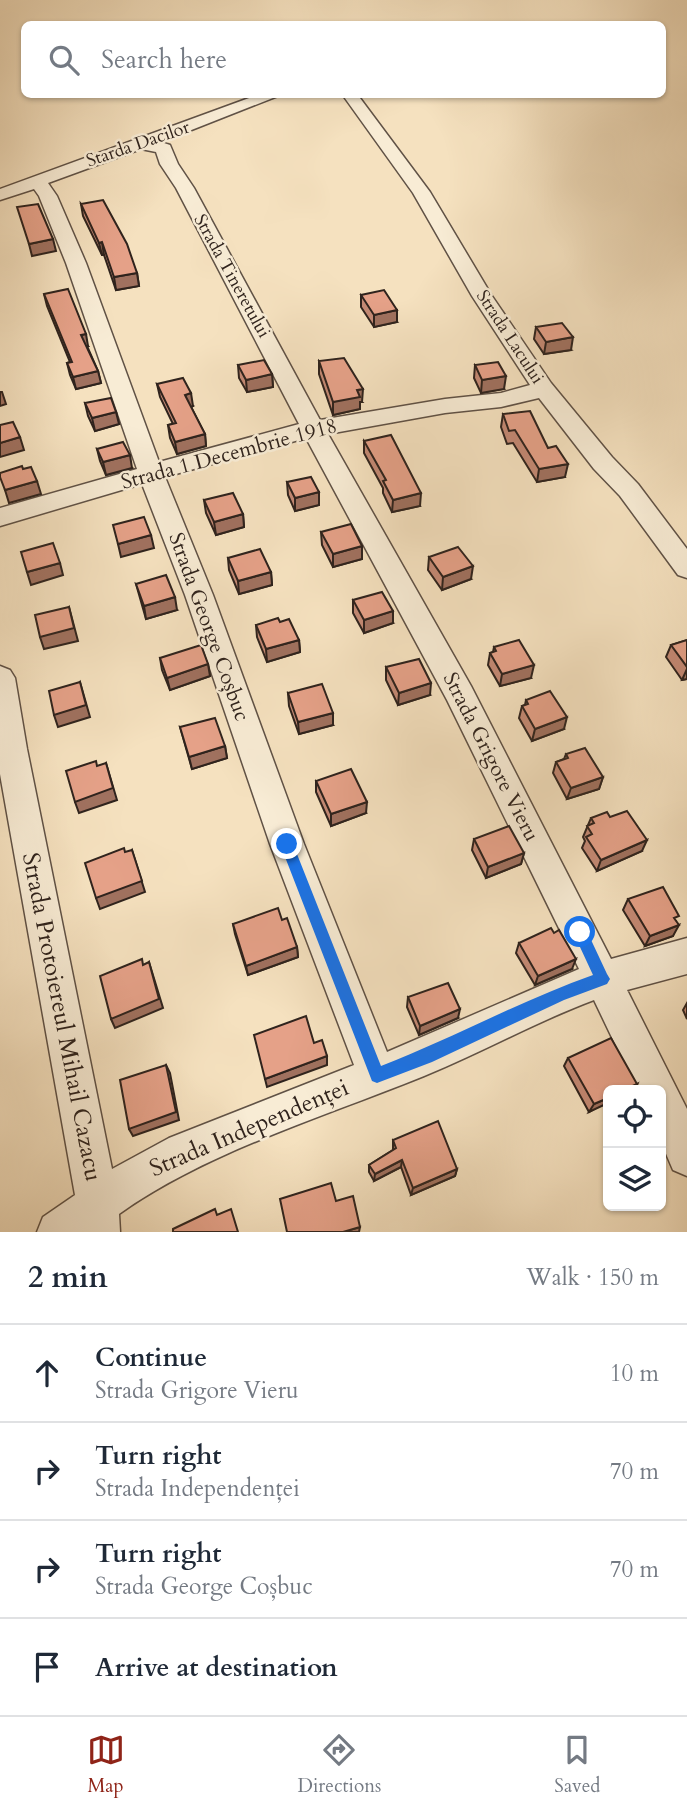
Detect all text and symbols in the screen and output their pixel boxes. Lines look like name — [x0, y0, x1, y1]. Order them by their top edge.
search box — [21, 21, 666, 98]
icon: search — [45, 41, 83, 79]
text: Search here — [101, 42, 227, 77]
street label: Starda Dacilor — [83, 114, 193, 173]
street label: Strada Tineretului — [188, 210, 276, 342]
street label: Strada Lacului — [470, 285, 550, 389]
street label: Strada 1 Decembrie 1918 — [118, 411, 340, 497]
street label: Strada George Coșbuc — [161, 529, 257, 725]
street label: Strada Grigore Vieru — [436, 668, 546, 846]
route end — [271, 828, 302, 859]
street label: Strada Protoiereul Mihail Cazacu — [14, 850, 110, 1184]
route start — [564, 916, 595, 947]
street label: Strada Independenţei — [144, 1071, 354, 1185]
map controls — [603, 1085, 666, 1211]
button: locate — [603, 1085, 666, 1148]
button: layers — [603, 1148, 666, 1211]
text: 2 min — [28, 1257, 108, 1298]
text: Walk · 150 m — [526, 1262, 659, 1293]
text: Continue — [95, 1340, 207, 1375]
icon: ahead — [28, 1354, 66, 1392]
text: 10 m — [610, 1358, 659, 1389]
text: Strada Grigore Vieru — [95, 1375, 299, 1406]
text: Turn right — [95, 1438, 222, 1473]
icon: right — [28, 1452, 66, 1490]
text: 70 m — [610, 1456, 659, 1487]
text: Strada Independenţei — [95, 1473, 300, 1504]
text: Turn right — [95, 1536, 222, 1571]
icon: right — [28, 1550, 66, 1588]
text: 70 m — [610, 1554, 659, 1585]
text: Strada George Coșbuc — [95, 1571, 313, 1602]
icon: arrive — [28, 1648, 66, 1686]
text: Arrive at destination — [95, 1650, 338, 1685]
tab: Map — [87, 1731, 125, 1799]
tab: Directions — [298, 1731, 381, 1799]
tab: Saved — [554, 1731, 600, 1799]

